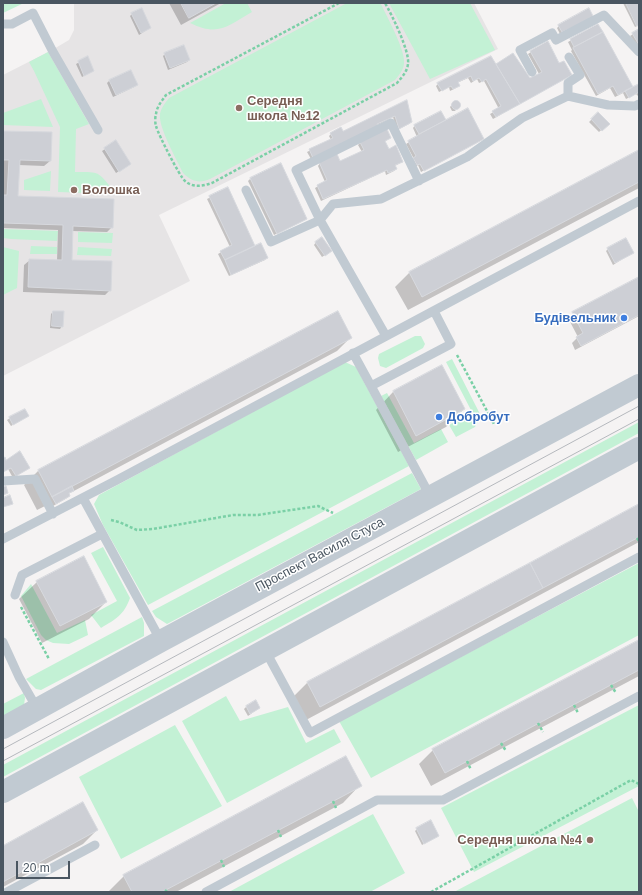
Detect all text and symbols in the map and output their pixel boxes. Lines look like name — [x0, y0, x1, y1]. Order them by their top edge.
place label: Середня школа №12 — [247, 93, 320, 124]
marker: Середня школа №12 — [234, 103, 244, 113]
place label: Волошка — [82, 182, 140, 198]
marker: Волошка — [69, 185, 79, 195]
place label: Будівельник — [534, 310, 616, 326]
marker: Будівельник — [619, 313, 629, 323]
place label: Добробут — [447, 409, 510, 425]
marker: Добробут — [434, 412, 444, 422]
street label: Проспект Василя Стуса — [253, 514, 387, 596]
place label: Середня школа №4 — [457, 832, 582, 848]
marker: Середня школа №4 — [585, 835, 595, 845]
scale bar — [18, 853, 72, 879]
text: 20 m — [23, 861, 50, 875]

